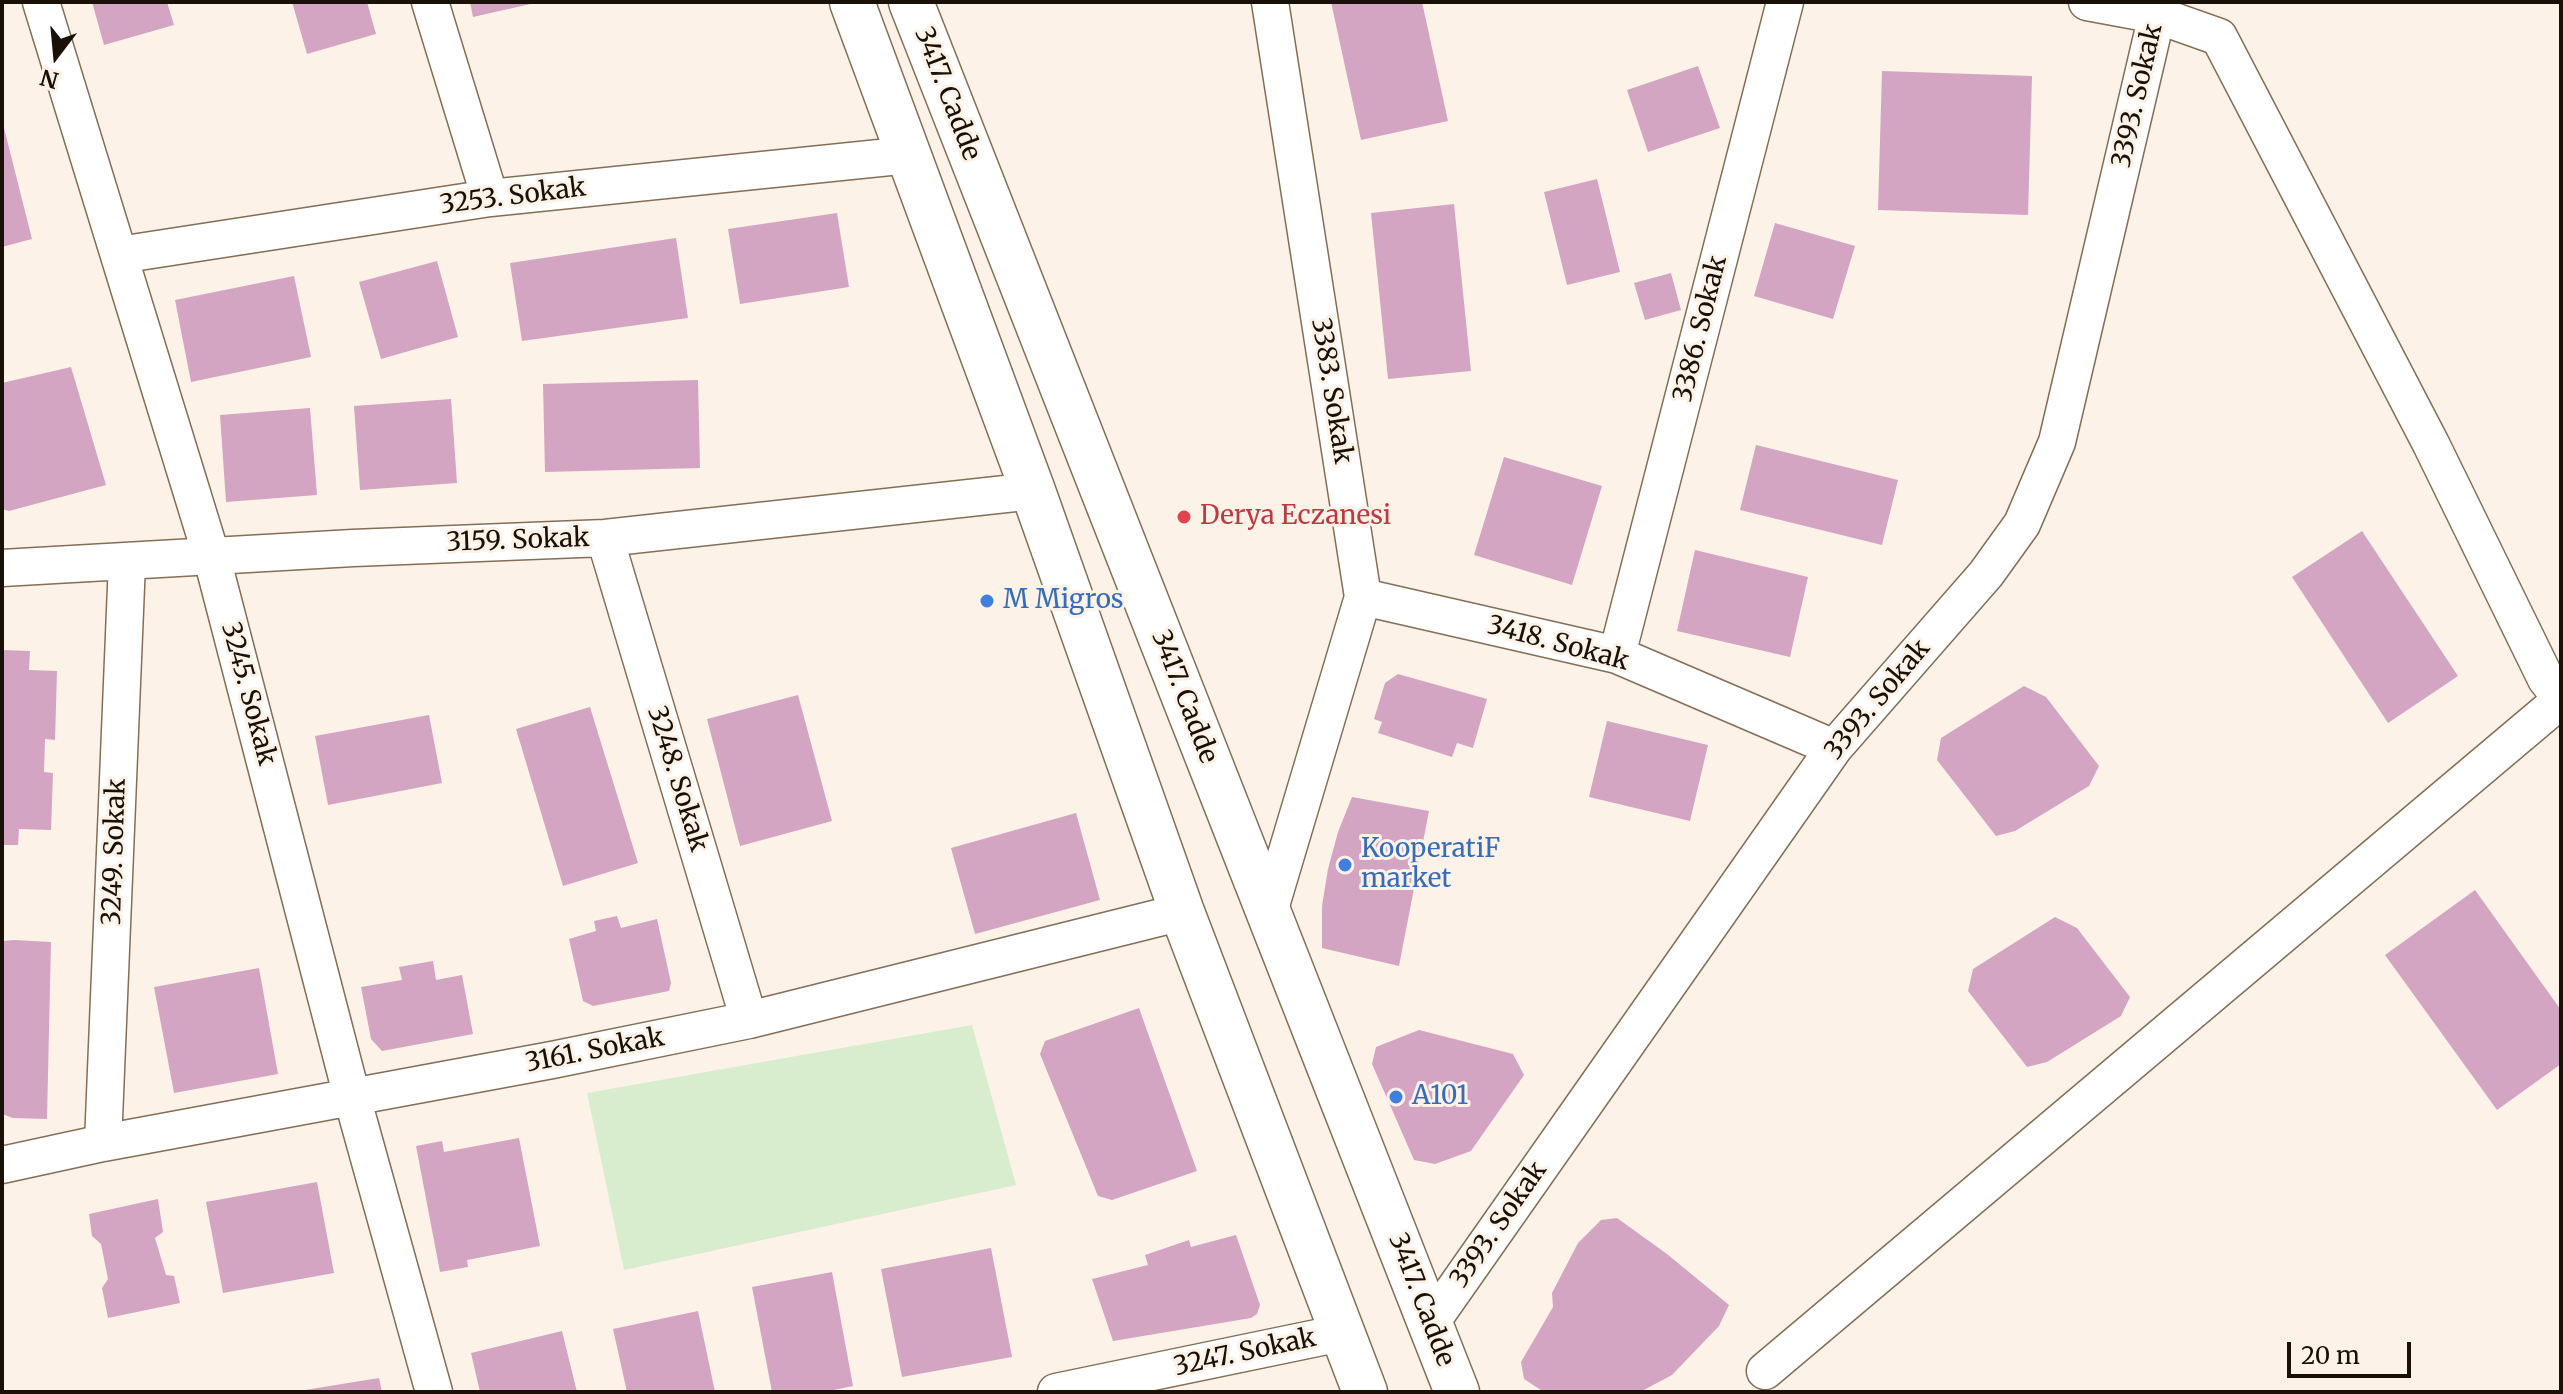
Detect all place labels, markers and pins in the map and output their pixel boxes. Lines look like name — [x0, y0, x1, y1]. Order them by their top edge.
place label: Derya Eczanesi — [1200, 501, 1391, 533]
marker: Derya Eczanesi — [1175, 508, 1193, 526]
place label: M Migros — [1003, 585, 1124, 617]
marker: M Migros — [978, 592, 996, 610]
place label: KooperatiF market — [1361, 834, 1500, 896]
marker: KooperatiF market — [1336, 856, 1354, 874]
place label: A101 — [1412, 1081, 1468, 1113]
marker: A101 — [1387, 1088, 1405, 1106]

